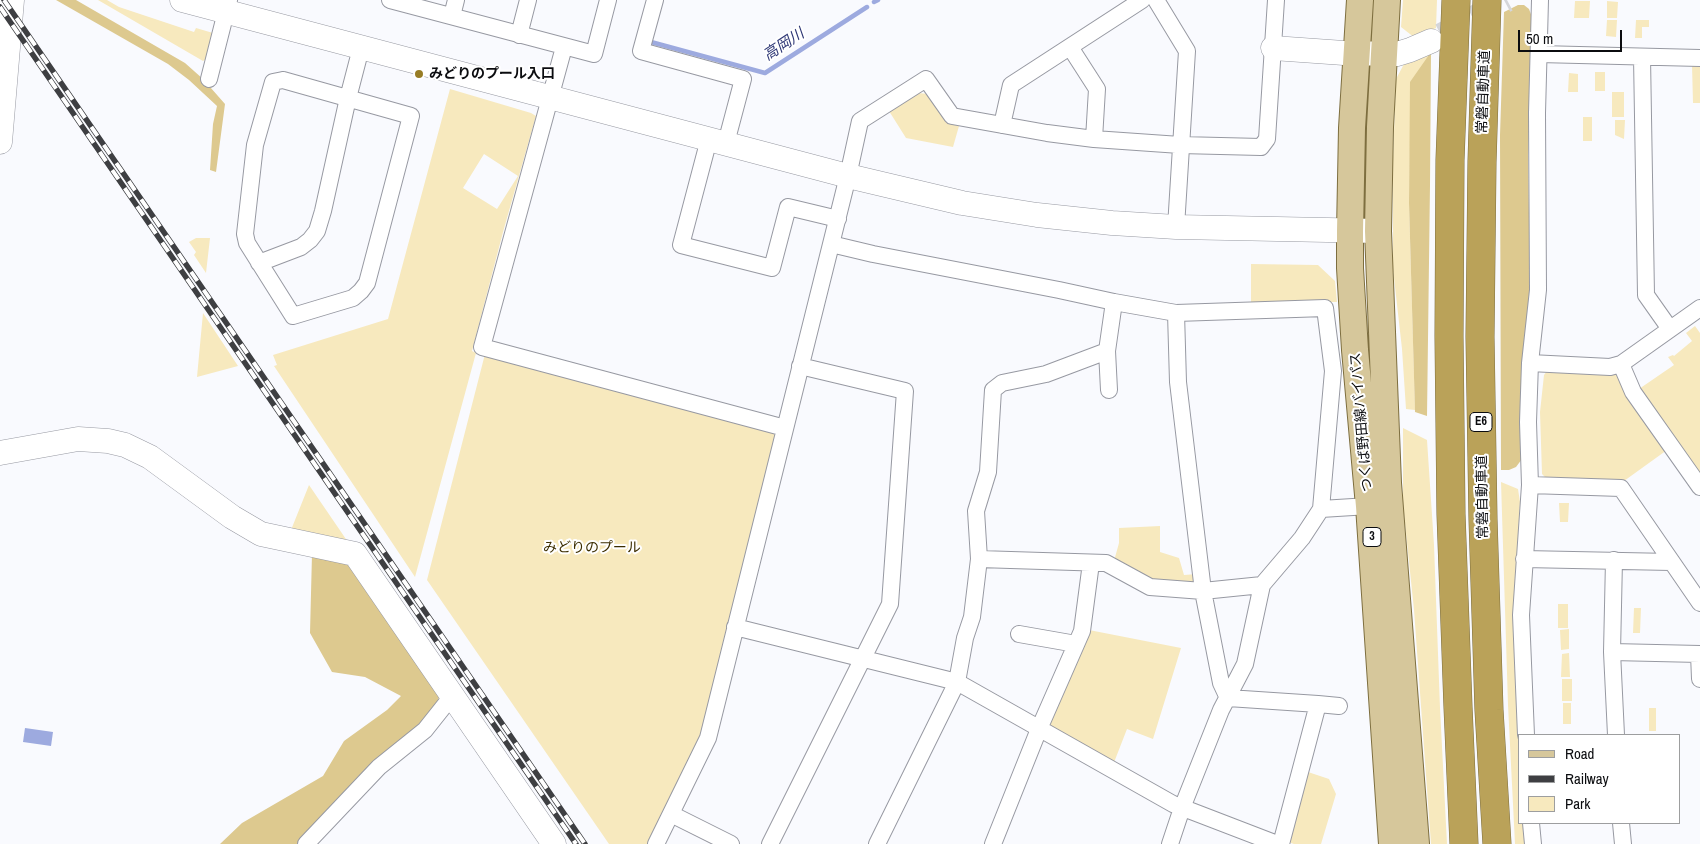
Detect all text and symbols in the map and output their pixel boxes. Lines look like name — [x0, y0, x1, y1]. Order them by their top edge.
scale bar — [1520, 20, 1624, 52]
water label: 高岡川 — [760, 25, 808, 65]
text: 50 m — [1526, 28, 1553, 49]
street label: 常磐自動車道 — [1474, 50, 1494, 134]
place label: みどりのプール入口 — [429, 66, 555, 82]
marker: みどりのプール入口 — [413, 68, 425, 80]
street label: つくば野田線バイパス — [1348, 352, 1376, 492]
road number: E6 — [1470, 412, 1492, 432]
street label: 常磐自動車道 — [1474, 455, 1492, 539]
road number: 3 — [1363, 528, 1381, 546]
park label: みどりのプール — [543, 540, 641, 556]
legend — [1518, 734, 1680, 824]
text: Road — [1565, 743, 1594, 764]
text: Railway — [1565, 768, 1609, 789]
text: Park — [1565, 793, 1590, 814]

